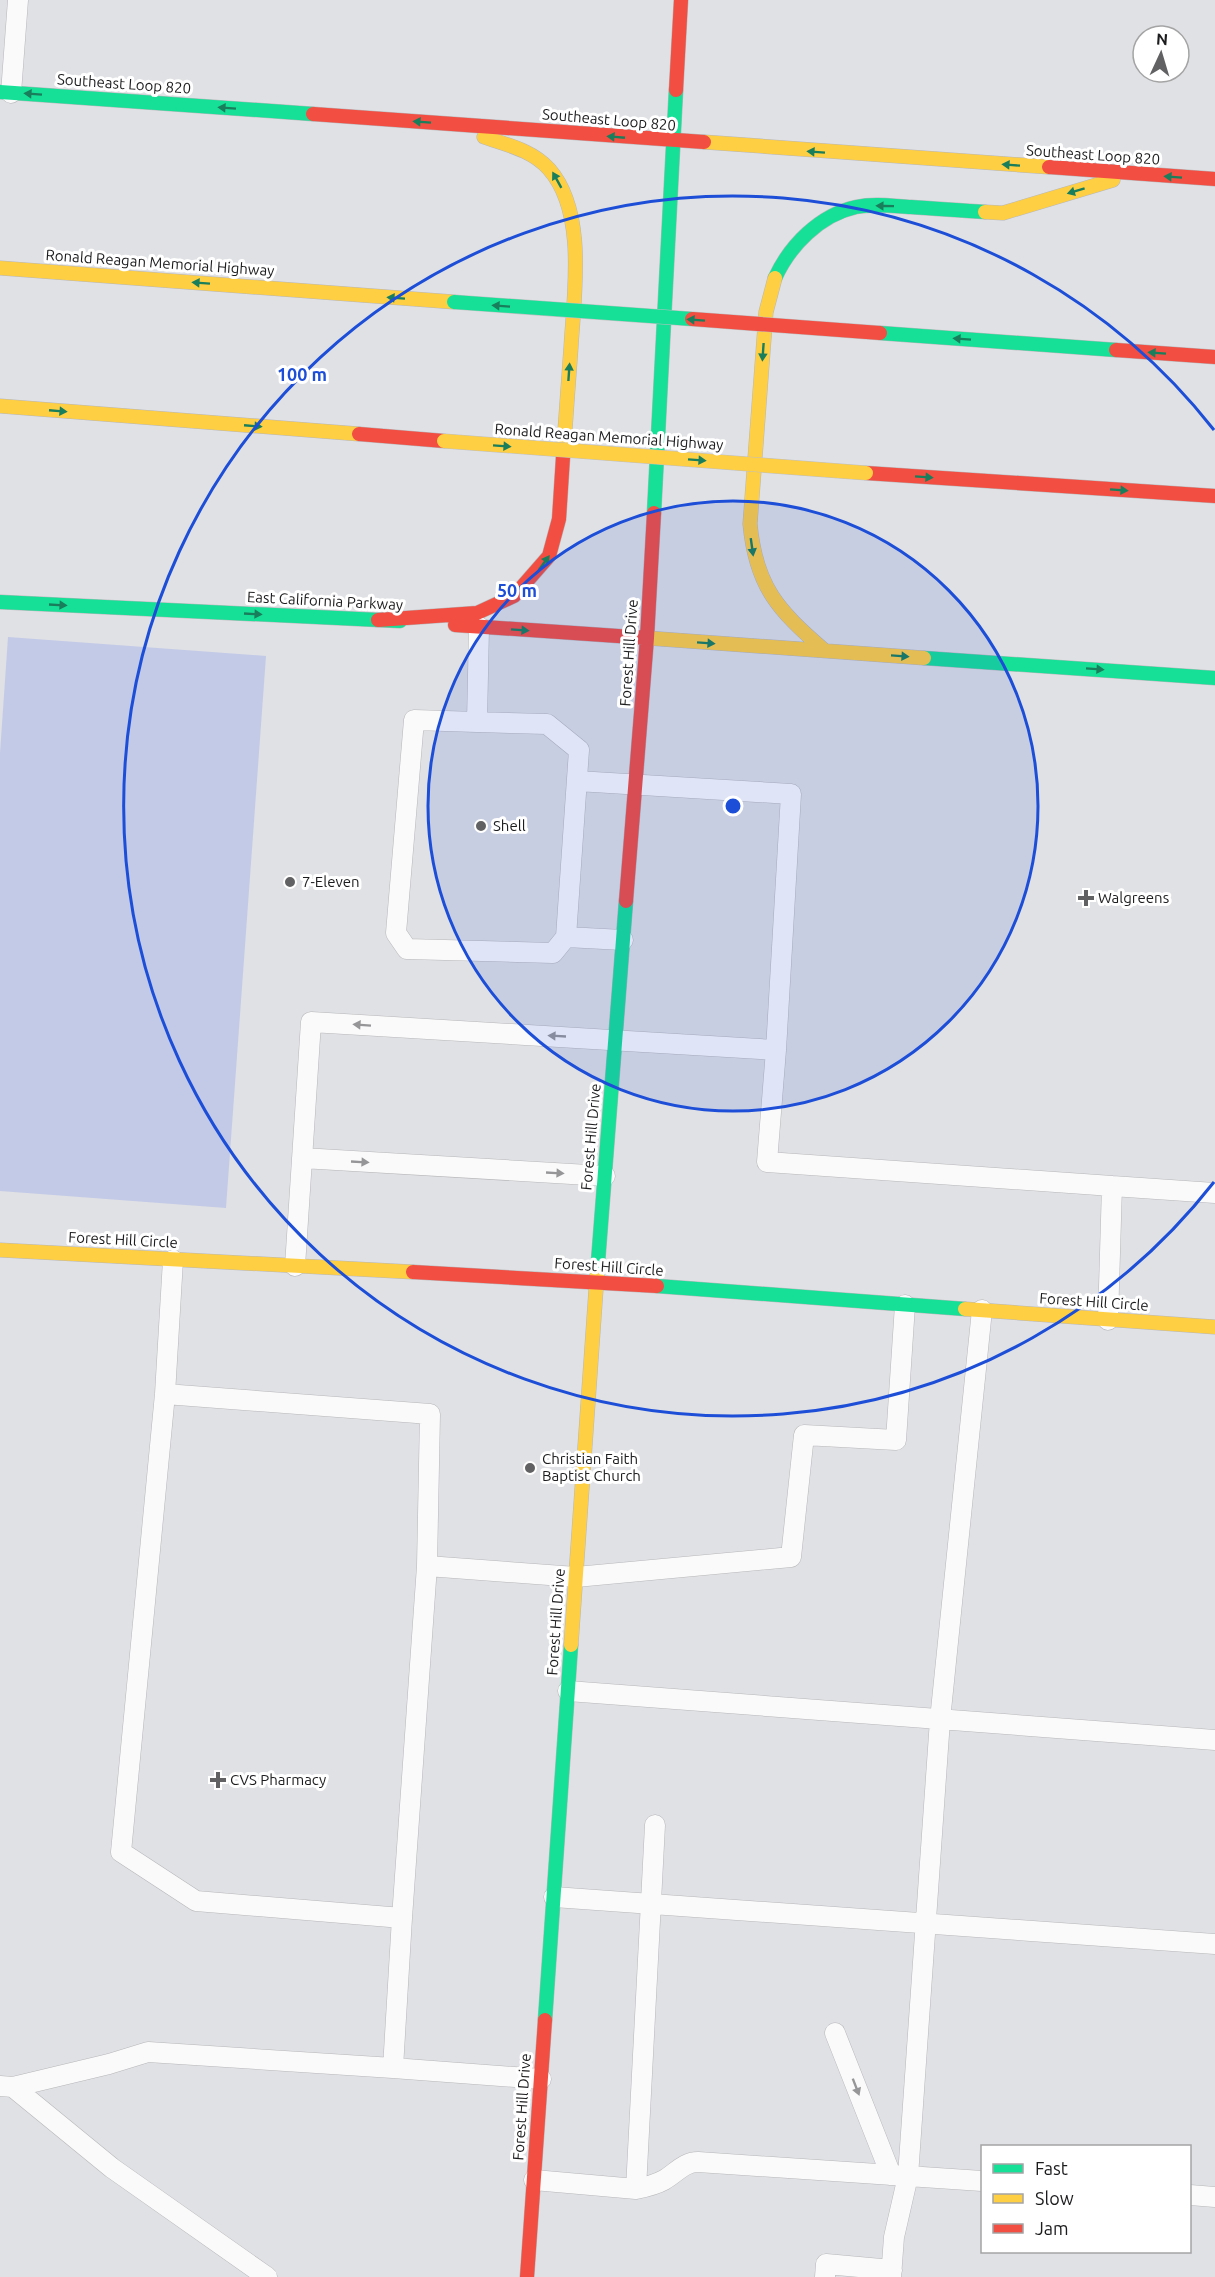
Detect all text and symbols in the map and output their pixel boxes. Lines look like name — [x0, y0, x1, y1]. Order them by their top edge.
north arrow — [1131, 24, 1191, 84]
text: N — [1155, 30, 1169, 48]
street label: Southeast Loop 820 — [56, 70, 192, 97]
one-way arrow — [23, 90, 42, 99]
one-way arrow — [218, 103, 237, 113]
street label: Southeast Loop 820 — [541, 105, 677, 134]
one-way arrow — [412, 117, 431, 126]
one-way arrow — [607, 132, 626, 142]
street label: Southeast Loop 820 — [1025, 141, 1161, 168]
one-way arrow — [807, 147, 826, 157]
one-way arrow — [1001, 161, 1020, 170]
one-way arrow — [551, 172, 562, 188]
one-way arrow — [1164, 172, 1183, 181]
one-way arrow — [1067, 187, 1085, 196]
one-way arrow — [875, 201, 894, 211]
street label: Ronald Reagan Memorial Highway — [45, 246, 275, 279]
one-way arrow — [192, 278, 211, 288]
one-way arrow — [386, 293, 405, 303]
one-way arrow — [492, 301, 511, 310]
one-way arrow — [686, 315, 705, 325]
one-way arrow — [953, 334, 972, 344]
one-way arrow — [758, 343, 768, 362]
one-way arrow — [1147, 348, 1166, 358]
one-way arrow — [564, 362, 574, 381]
text: 100 m — [277, 364, 327, 384]
one-way arrow — [49, 406, 68, 416]
street label: Ronald Reagan Memorial Highway — [494, 420, 724, 453]
one-way arrow — [243, 421, 262, 431]
one-way arrow — [493, 441, 512, 450]
one-way arrow — [687, 455, 706, 465]
one-way arrow — [915, 472, 934, 481]
one-way arrow — [1110, 485, 1129, 495]
one-way arrow — [747, 537, 757, 556]
one-way arrow — [537, 555, 550, 571]
text: 50 m — [497, 580, 537, 600]
street label: East California Parkway — [247, 588, 404, 613]
street label: Forest Hill Drive — [616, 599, 641, 707]
one-way arrow — [49, 600, 68, 610]
one-way arrow — [244, 609, 263, 619]
one-way arrow — [511, 625, 530, 634]
one-way arrow — [696, 638, 715, 647]
one-way arrow — [891, 651, 910, 660]
one-way arrow — [1085, 665, 1104, 674]
centre of rings — [723, 796, 743, 816]
place label: Shell — [493, 817, 526, 834]
marker: Shell — [474, 819, 488, 833]
place label: 7-Eleven — [302, 873, 360, 890]
marker: 7-Eleven — [283, 875, 297, 889]
place label: Walgreens — [1098, 889, 1169, 906]
marker: Walgreens — [1079, 891, 1093, 905]
one-way arrow — [353, 1020, 372, 1030]
one-way arrow — [547, 1032, 566, 1041]
street label: Forest Hill Drive — [577, 1083, 604, 1191]
one-way arrow — [351, 1157, 370, 1166]
one-way arrow — [545, 1168, 564, 1178]
street label: Forest Hill Circle — [68, 1228, 178, 1251]
street label: Forest Hill Circle — [554, 1254, 664, 1279]
street label: Forest Hill Circle — [1039, 1289, 1149, 1314]
place label: Christian Faith Baptist Church — [542, 1450, 641, 1484]
marker: Christian Faith Baptist Church — [523, 1461, 537, 1475]
street label: Forest Hill Drive — [543, 1568, 568, 1676]
place label: CVS Pharmacy — [230, 1771, 326, 1788]
marker: CVS Pharmacy — [211, 1773, 225, 1787]
street label: Forest Hill Drive — [509, 2053, 534, 2161]
one-way arrow — [852, 2079, 862, 2097]
legend — [981, 2145, 1191, 2253]
text: Fast — [1035, 2158, 1068, 2178]
text: Slow — [1035, 2188, 1074, 2208]
text: Jam — [1035, 2218, 1069, 2238]

